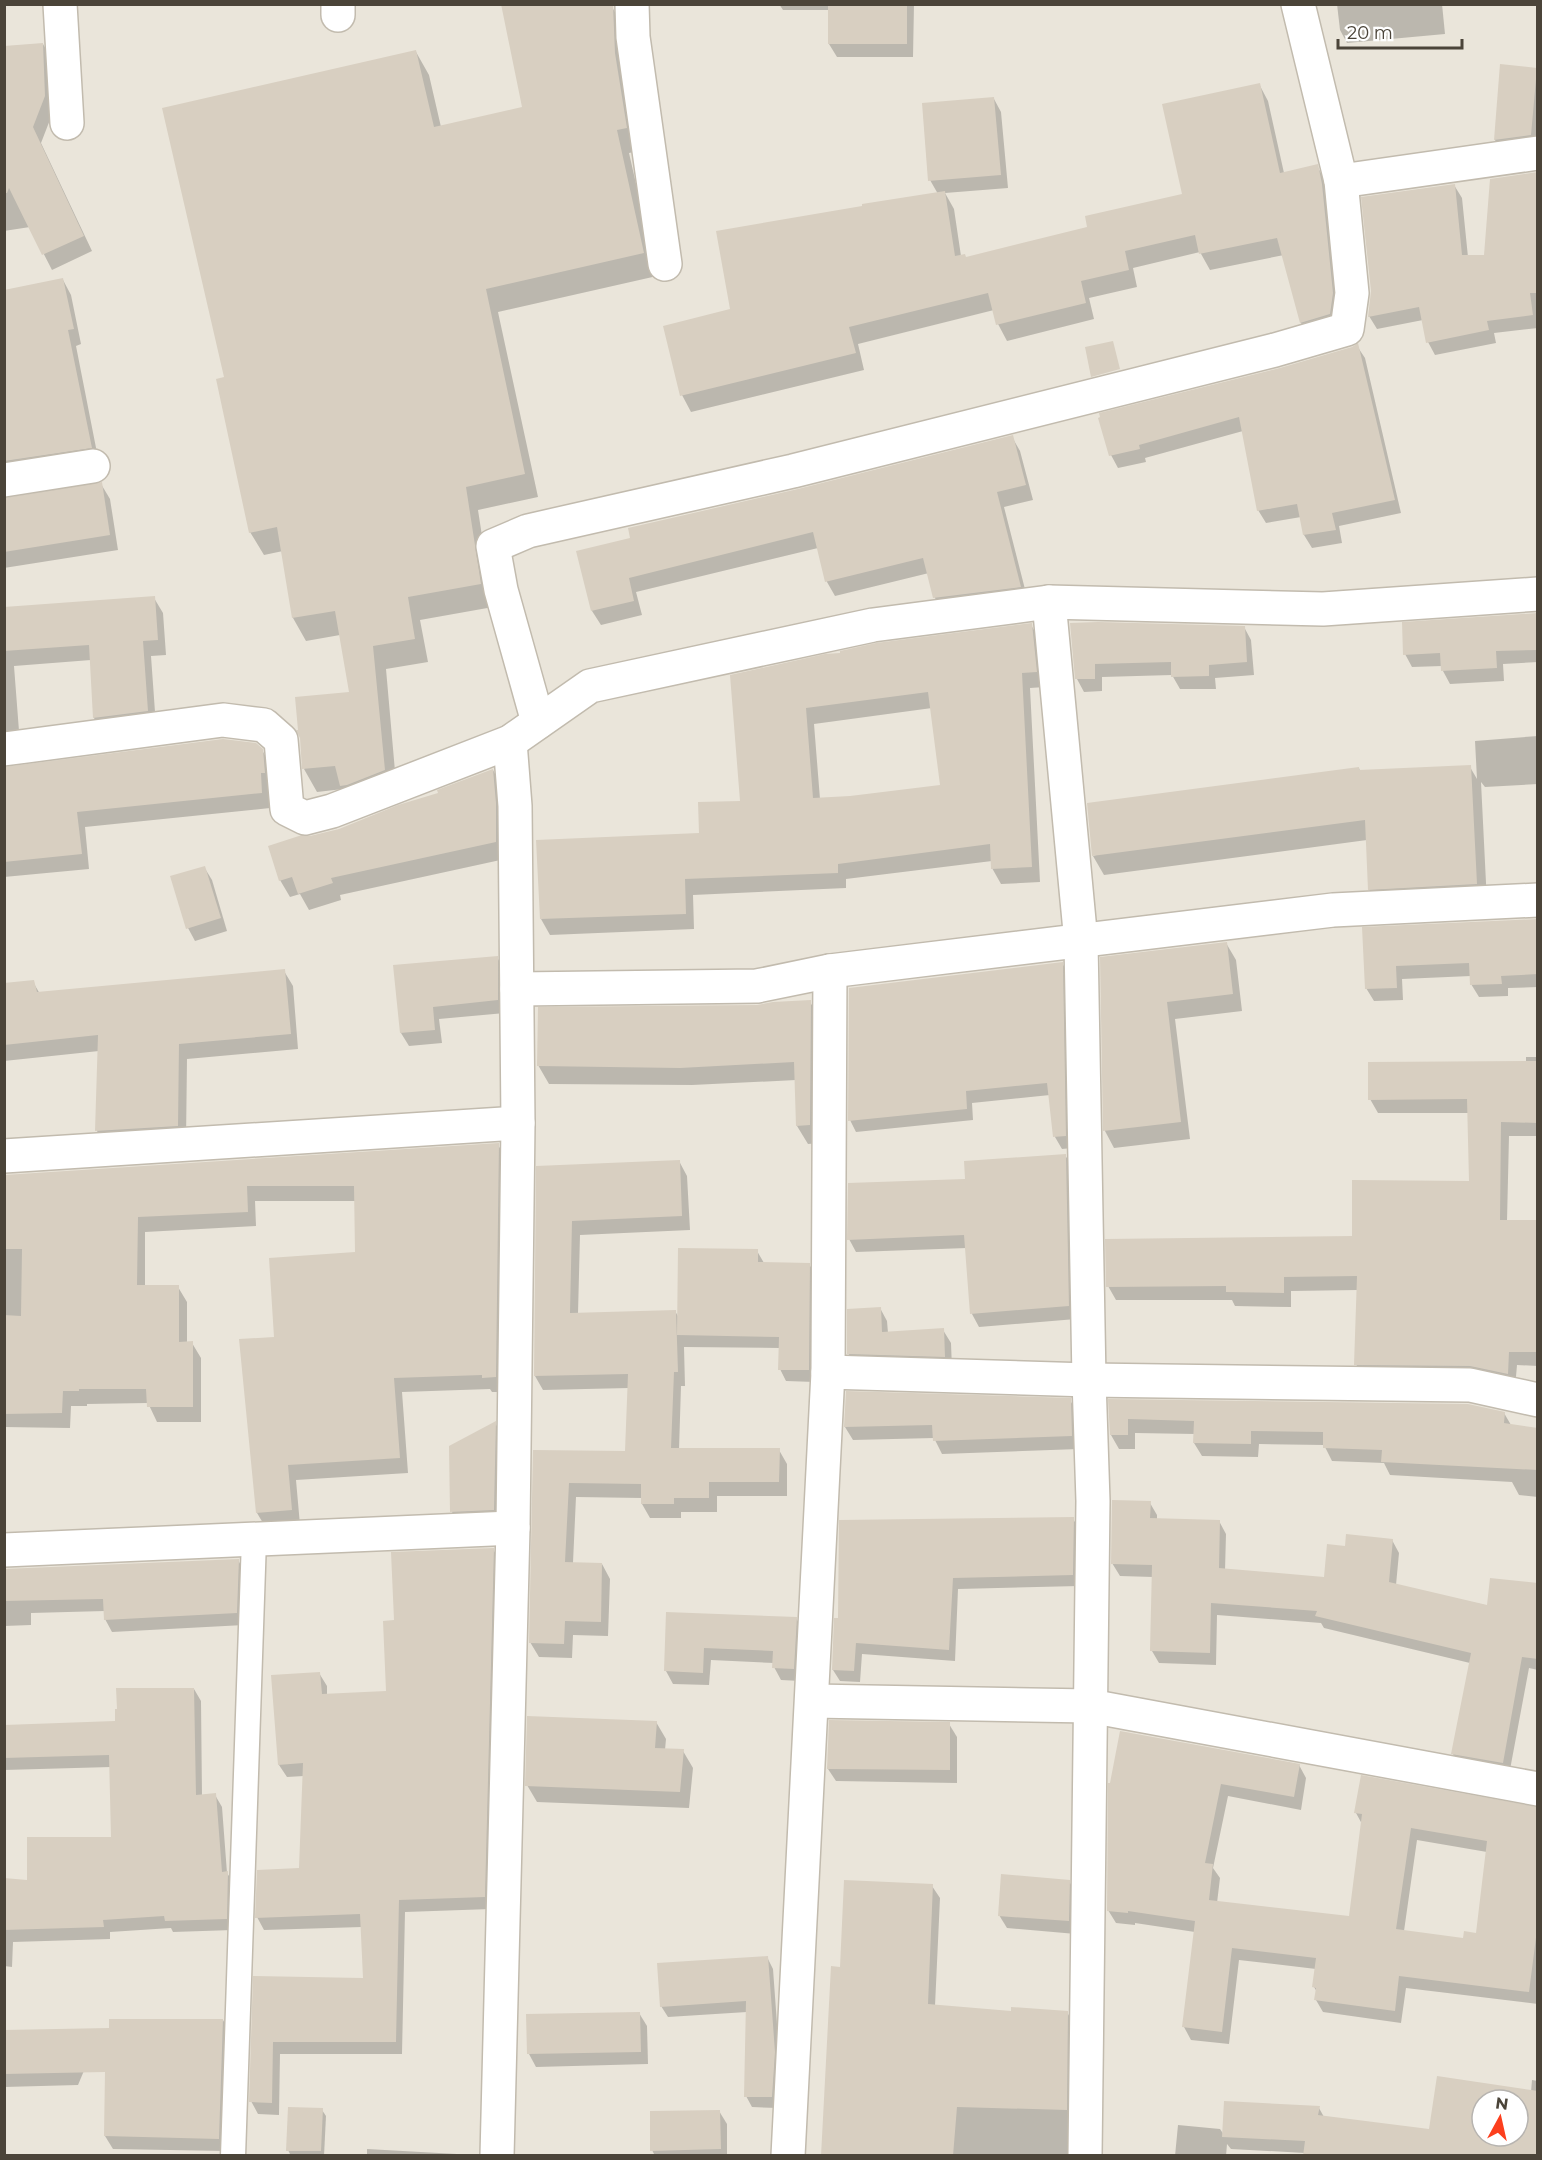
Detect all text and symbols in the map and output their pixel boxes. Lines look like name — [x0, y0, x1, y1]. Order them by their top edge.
scale bar — [1338, 12, 1462, 50]
text: 20 m — [1347, 22, 1393, 44]
north arrow — [1470, 2088, 1530, 2148]
text: N — [1494, 2093, 1510, 2114]

